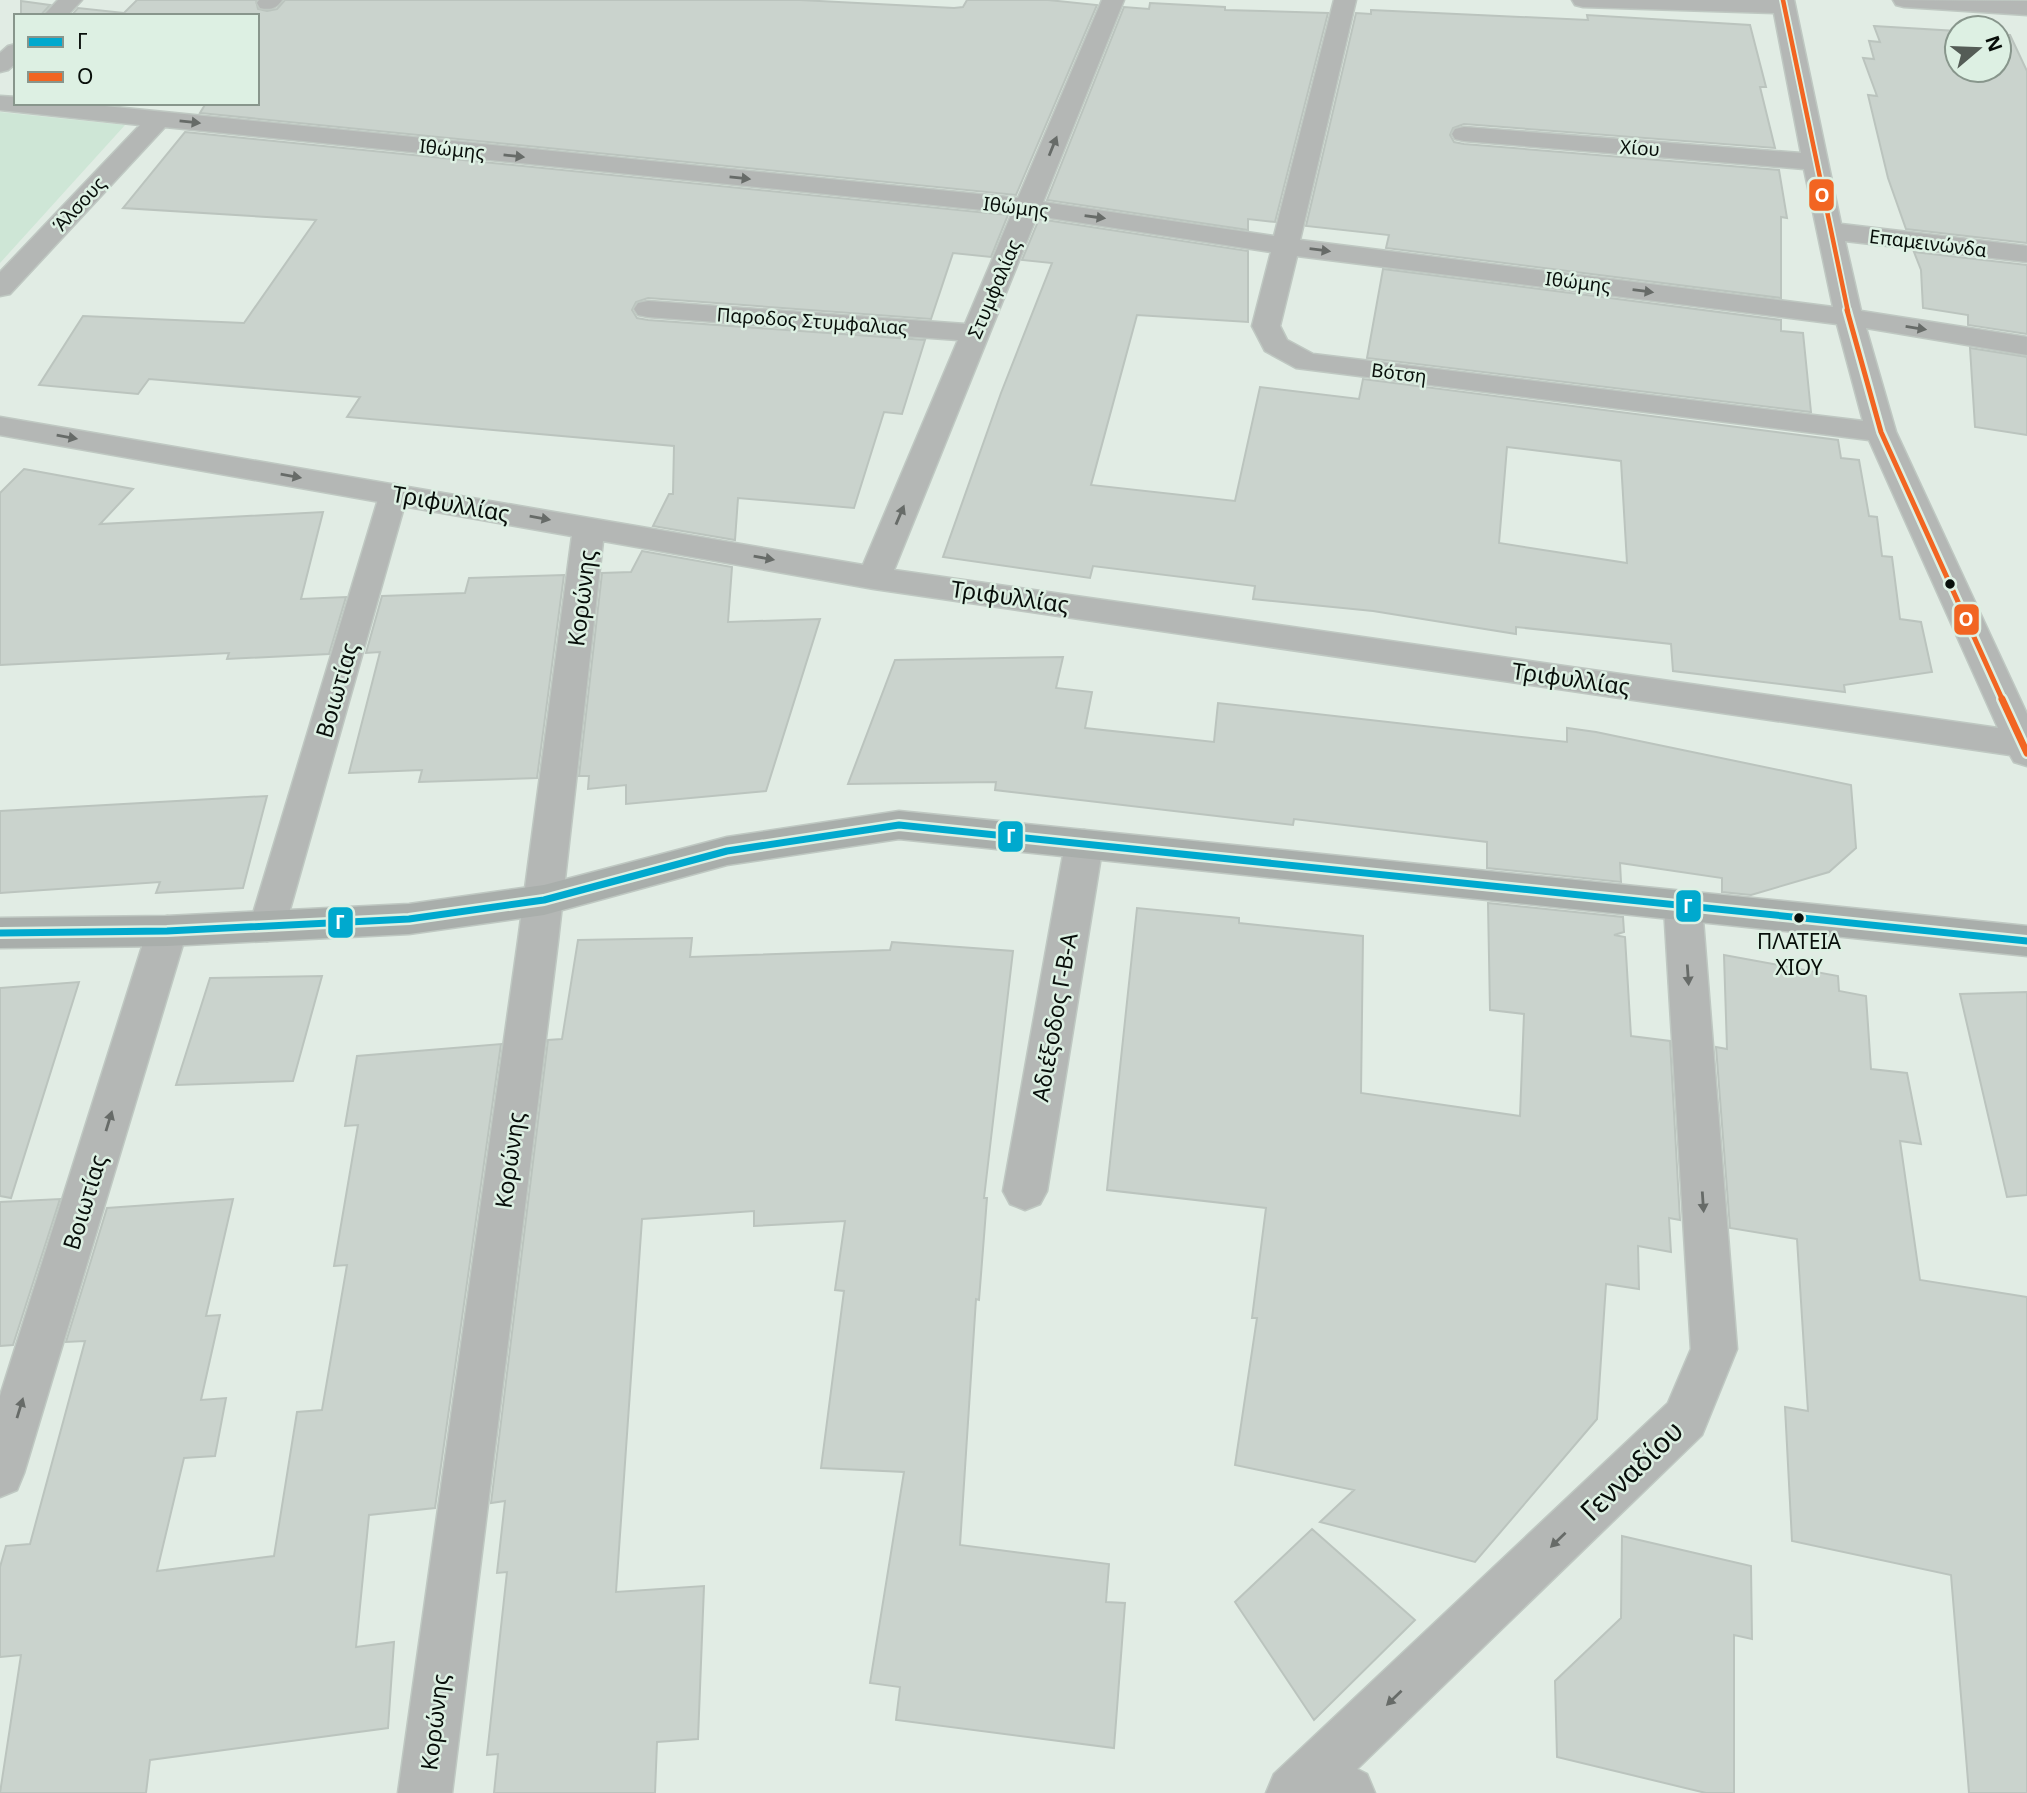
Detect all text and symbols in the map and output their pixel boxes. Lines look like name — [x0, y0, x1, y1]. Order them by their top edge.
legend — [14, 14, 259, 105]
north arrow — [1943, 14, 2013, 84]
text: Γ — [77, 27, 87, 55]
text: N — [1979, 32, 2009, 55]
text: Ο — [77, 62, 93, 90]
one-way arrow — [179, 117, 201, 128]
street label: Ιθώμης — [418, 133, 486, 165]
street label: Χίου — [1619, 134, 1661, 162]
one-way arrow — [1047, 136, 1058, 157]
one-way arrow — [503, 150, 525, 161]
street label: Άλσους — [47, 171, 111, 237]
one-way arrow — [729, 173, 751, 184]
line badge: Ο — [1808, 178, 1835, 212]
text: Ο — [1814, 182, 1830, 208]
street label: Ιθώμης — [982, 190, 1050, 224]
one-way arrow — [1084, 212, 1106, 223]
street label: Επαμεινώνδα — [1868, 223, 1988, 263]
street label: Στυμφαλίας — [961, 235, 1027, 343]
one-way arrow — [1309, 245, 1331, 256]
street label: Ιθώμης — [1544, 265, 1612, 299]
one-way arrow — [1632, 285, 1654, 296]
street label: Παροδος Στυμφαλιας — [716, 301, 908, 341]
one-way arrow — [1905, 323, 1927, 334]
street label: Βότση — [1370, 357, 1428, 389]
one-way arrow — [56, 432, 78, 443]
one-way arrow — [281, 470, 303, 481]
street label: Τριφυλλίας — [390, 477, 512, 529]
one-way arrow — [894, 504, 905, 525]
one-way arrow — [529, 513, 551, 524]
street label: Κορώνης — [559, 548, 603, 648]
one-way arrow — [753, 553, 775, 564]
street label: Τριφυλλίας — [949, 572, 1071, 620]
unlabelled marker — [1943, 577, 1957, 591]
line badge: Ο — [1953, 603, 1980, 636]
text: Ο — [1958, 606, 1974, 632]
street label: Βοιωτίας — [307, 639, 365, 741]
street label: Τριφυλλίας — [1510, 654, 1632, 702]
line badge: Γ — [997, 820, 1024, 853]
text: Γ — [1006, 823, 1016, 849]
line badge: Γ — [1675, 889, 1702, 923]
text: Γ — [1683, 893, 1693, 919]
line badge: Γ — [327, 906, 354, 939]
text: Γ — [335, 909, 345, 935]
marker: ΠΛΑΤΕΙΑ ΧΙΟΥ — [1792, 911, 1806, 925]
place label: ΠΛΑΤΕΙΑ ΧΙΟΥ — [1757, 927, 1842, 981]
street label: Αδιέξοδος Γ-Β-Α — [1023, 930, 1085, 1104]
one-way arrow — [1682, 964, 1693, 986]
one-way arrow — [104, 1110, 115, 1131]
street label: Κορώνης — [486, 1110, 532, 1210]
street label: Βοιωτίας — [54, 1150, 114, 1254]
one-way arrow — [1698, 1191, 1709, 1213]
one-way arrow — [16, 1397, 26, 1418]
street label: Γενναδίου — [1571, 1411, 1691, 1529]
one-way arrow — [1550, 1532, 1567, 1548]
street label: Κορώνης — [412, 1672, 456, 1772]
one-way arrow — [1386, 1689, 1403, 1705]

